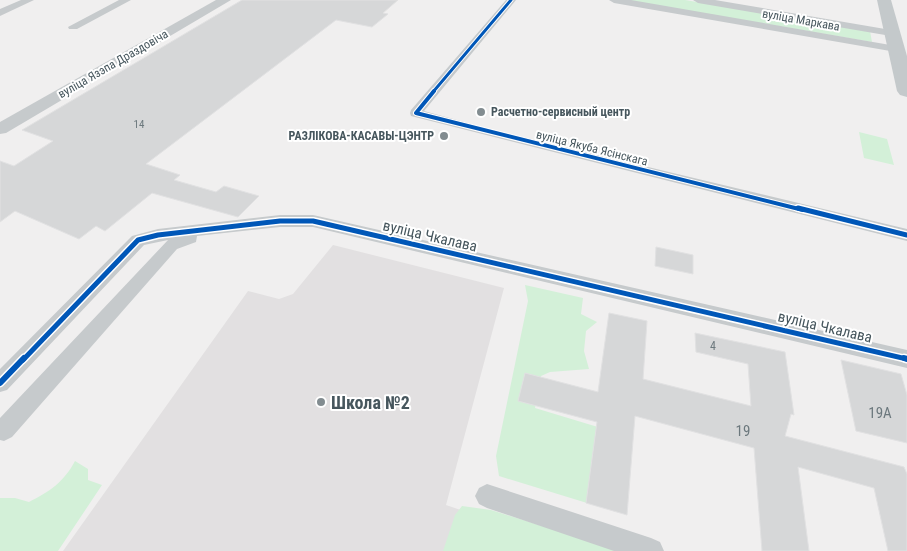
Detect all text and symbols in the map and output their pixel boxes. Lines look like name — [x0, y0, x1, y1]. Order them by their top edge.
street label: вуліца Маркава — [761, 6, 841, 34]
street label: вуліца Язэпа Драздовіча — [56, 27, 171, 101]
place label: Расчетно-сервисный центр — [491, 105, 630, 119]
marker: Расчетно-сервисный центр — [475, 106, 487, 118]
house number: 14 — [134, 118, 145, 131]
street label: вуліца Якуба Ясінскага — [535, 127, 650, 169]
place label: РАЗЛІКОВА-КАСАВЫ-ЦЭНТР — [289, 129, 434, 143]
marker: РАЗЛІКОВА-КАСАВЫ-ЦЭНТР — [438, 130, 450, 142]
street label: вуліца Чкалава — [381, 216, 479, 256]
street label: вуліца Чкалава — [776, 307, 874, 347]
house number: 4 — [710, 339, 716, 353]
place label: Школа №2 — [331, 392, 410, 413]
marker: Школа №2 — [315, 396, 327, 408]
house number: 19А — [868, 404, 892, 422]
house number: 19 — [736, 422, 750, 440]

